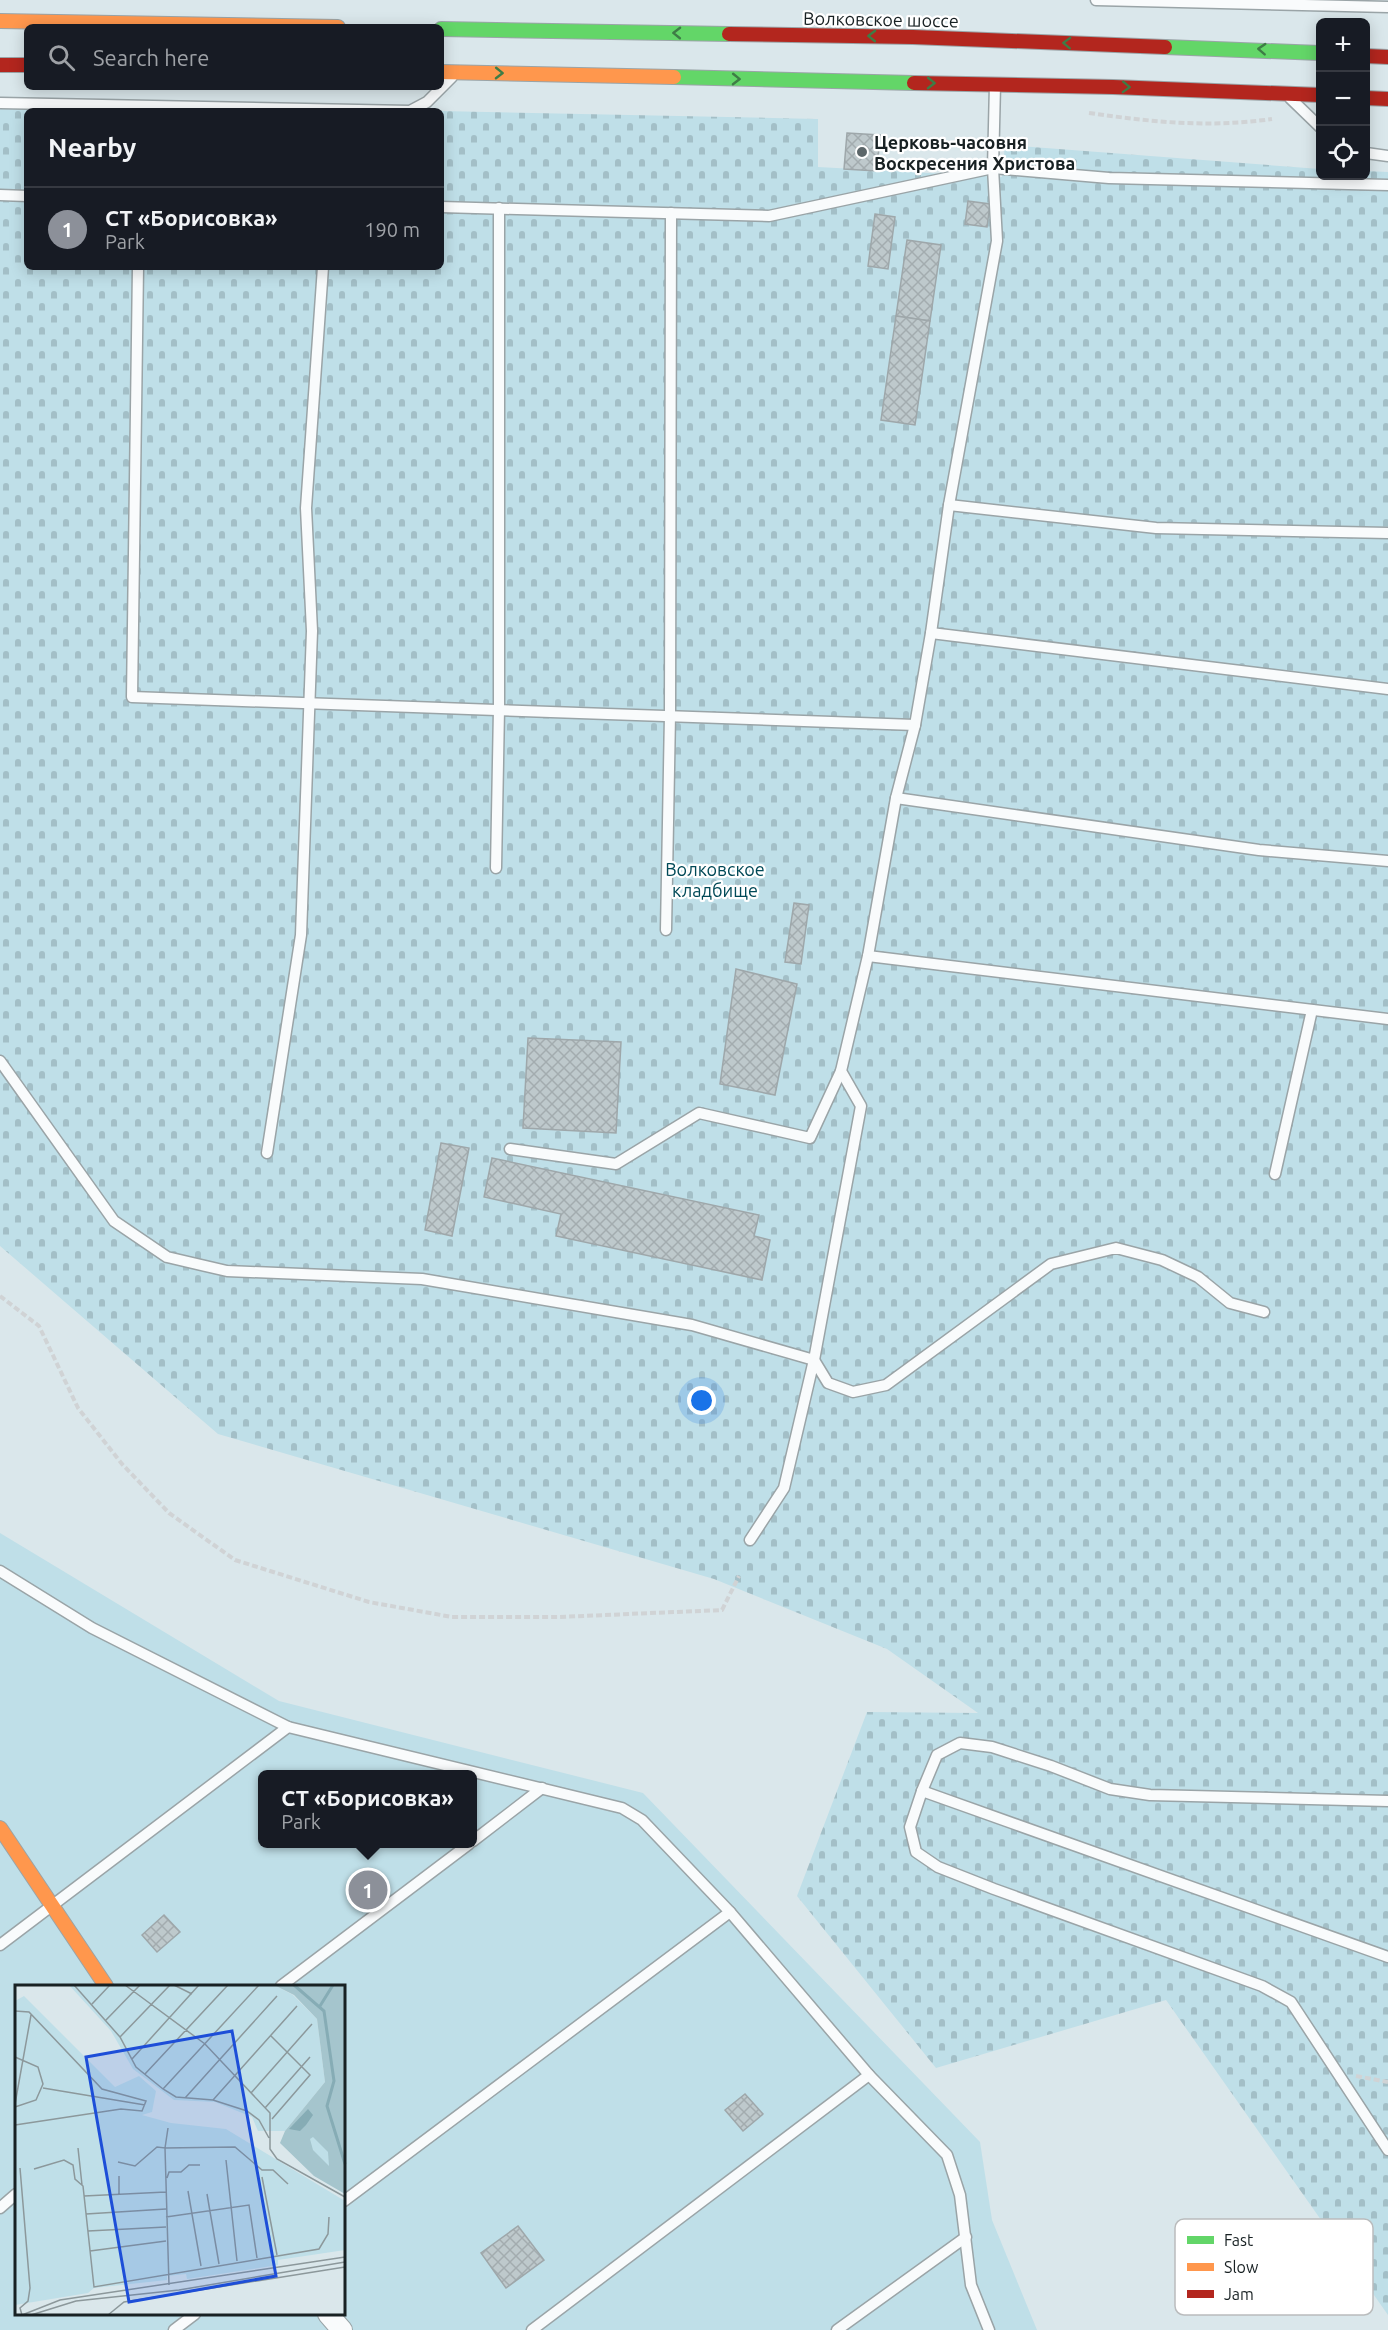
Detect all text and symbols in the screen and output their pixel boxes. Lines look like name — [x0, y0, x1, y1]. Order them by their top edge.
street label: Волковское шоссе — [803, 8, 959, 30]
map controls — [1316, 18, 1370, 180]
button: + — [1316, 18, 1370, 72]
search box — [24, 24, 444, 90]
one-way arrow — [673, 27, 682, 39]
one-way arrow — [868, 30, 877, 42]
one-way arrow — [1063, 37, 1072, 50]
icon: search — [45, 41, 78, 74]
one-way arrow — [1258, 43, 1267, 56]
text: Search here — [93, 45, 209, 70]
one-way arrow — [495, 67, 504, 80]
button: − — [1316, 72, 1370, 126]
one-way arrow — [732, 73, 741, 85]
one-way arrow — [927, 77, 936, 90]
one-way arrow — [1122, 81, 1131, 94]
button: locate — [1316, 126, 1370, 180]
place label: Церковь-часовня Воскресения Христова — [874, 132, 1075, 173]
text: Nearby — [48, 133, 136, 162]
marker: Церковь-часовня Воскресения Христова — [855, 145, 869, 159]
text: СТ «Борисовка» — [105, 205, 278, 230]
text: 1 — [62, 218, 73, 241]
text: 190 m — [364, 218, 420, 241]
text: Park — [105, 230, 145, 253]
park label: Волковское кладбище — [665, 859, 765, 900]
your location — [687, 1386, 716, 1415]
popup — [258, 1770, 477, 1848]
text: СТ «Борисовка» — [281, 1785, 454, 1810]
text: Park — [281, 1810, 321, 1833]
pin: 1 — [348, 1868, 388, 1912]
inset map — [15, 1985, 345, 2315]
legend — [1175, 2219, 1373, 2315]
text: Fast — [1224, 2231, 1254, 2249]
text: Slow — [1224, 2258, 1259, 2276]
text: Jam — [1224, 2285, 1254, 2303]

